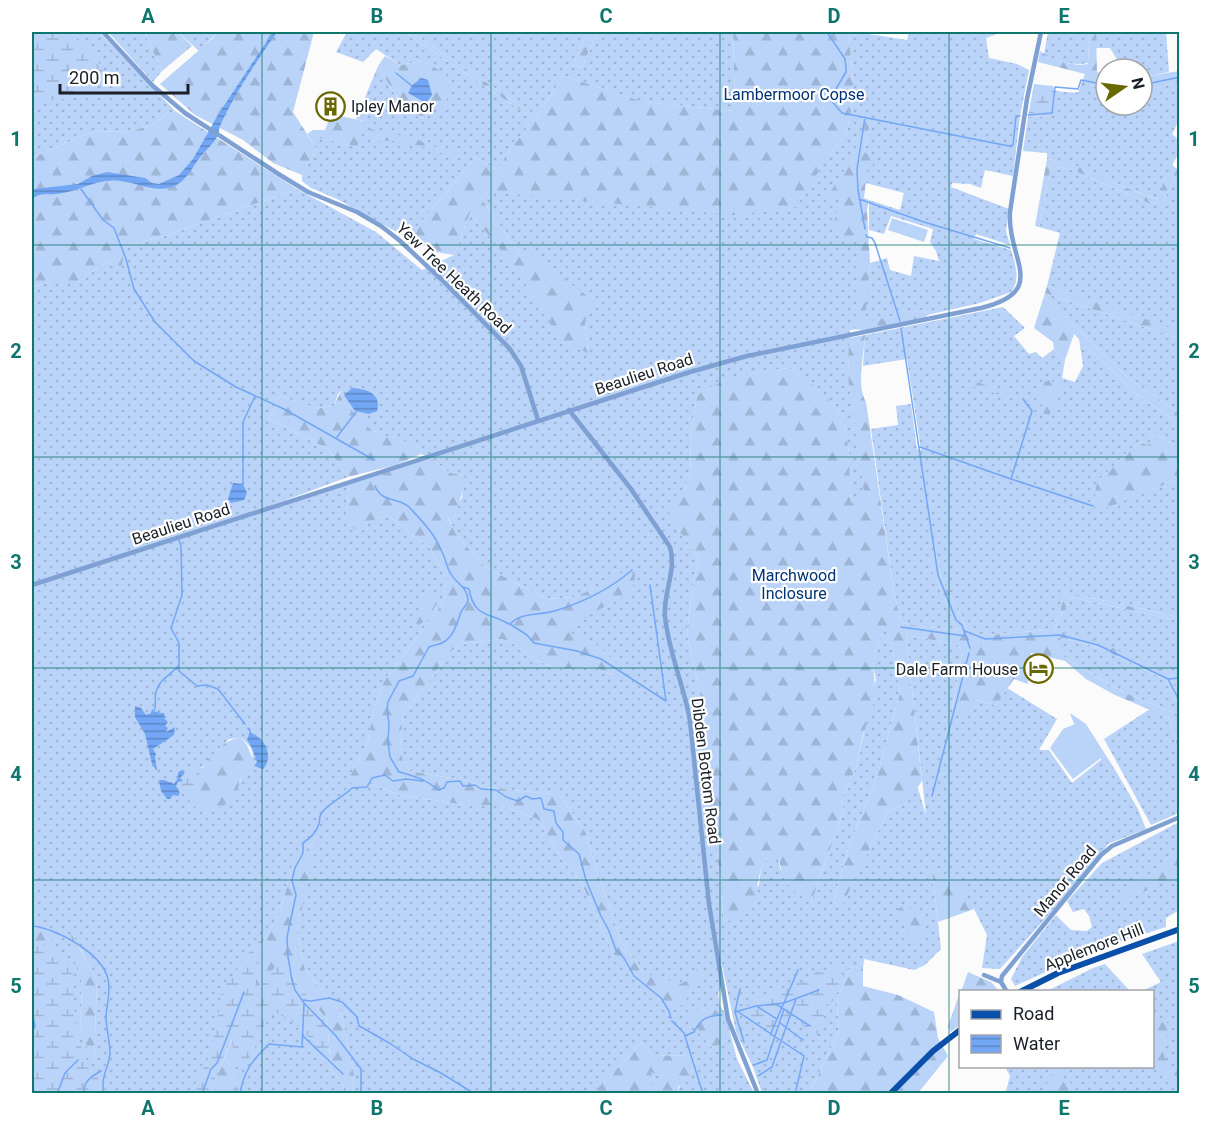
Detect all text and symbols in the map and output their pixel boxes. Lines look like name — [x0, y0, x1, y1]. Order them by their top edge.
text: A — [141, 4, 155, 28]
text: B — [371, 4, 383, 28]
text: C — [599, 4, 613, 28]
text: D — [828, 4, 841, 28]
text: E — [1058, 4, 1070, 28]
scale bar — [60, 57, 188, 95]
north arrow — [1094, 57, 1154, 117]
text: 200 m — [69, 67, 120, 88]
text: N — [1127, 76, 1149, 91]
park label: Lambermoor Copse — [723, 85, 865, 104]
building icon: Ipley Manor — [314, 90, 346, 122]
place label: Ipley Manor — [351, 97, 435, 116]
text: 1 — [10, 127, 22, 151]
text: 1 — [1188, 127, 1200, 151]
street label: Yew Tree Heath Road — [393, 218, 515, 338]
text: 2 — [10, 339, 22, 363]
text: 2 — [1188, 339, 1200, 363]
street label: Beaulieu Road — [593, 349, 695, 399]
street label: Beaulieu Road — [130, 499, 232, 549]
text: 3 — [10, 550, 22, 574]
text: 3 — [1188, 550, 1200, 574]
park label: Marchwood Inclosure — [752, 566, 836, 603]
hotel icon: Dale Farm House — [1023, 653, 1055, 685]
place label: Dale Farm House — [896, 660, 1018, 679]
street label: Dibden Bottom Road — [688, 697, 724, 845]
text: 4 — [10, 762, 22, 786]
text: 4 — [1188, 762, 1200, 786]
street label: Manor Road — [1030, 842, 1100, 920]
street label: Applemore Hill — [1042, 919, 1146, 975]
text: 5 — [10, 974, 22, 998]
text: 5 — [1188, 974, 1200, 998]
legend — [959, 990, 1154, 1068]
text: Road — [1013, 1003, 1054, 1024]
text: Water — [1013, 1033, 1060, 1054]
text: A — [141, 1096, 155, 1120]
text: B — [371, 1096, 383, 1120]
text: C — [599, 1096, 613, 1120]
text: D — [828, 1096, 841, 1120]
text: E — [1058, 1096, 1070, 1120]

